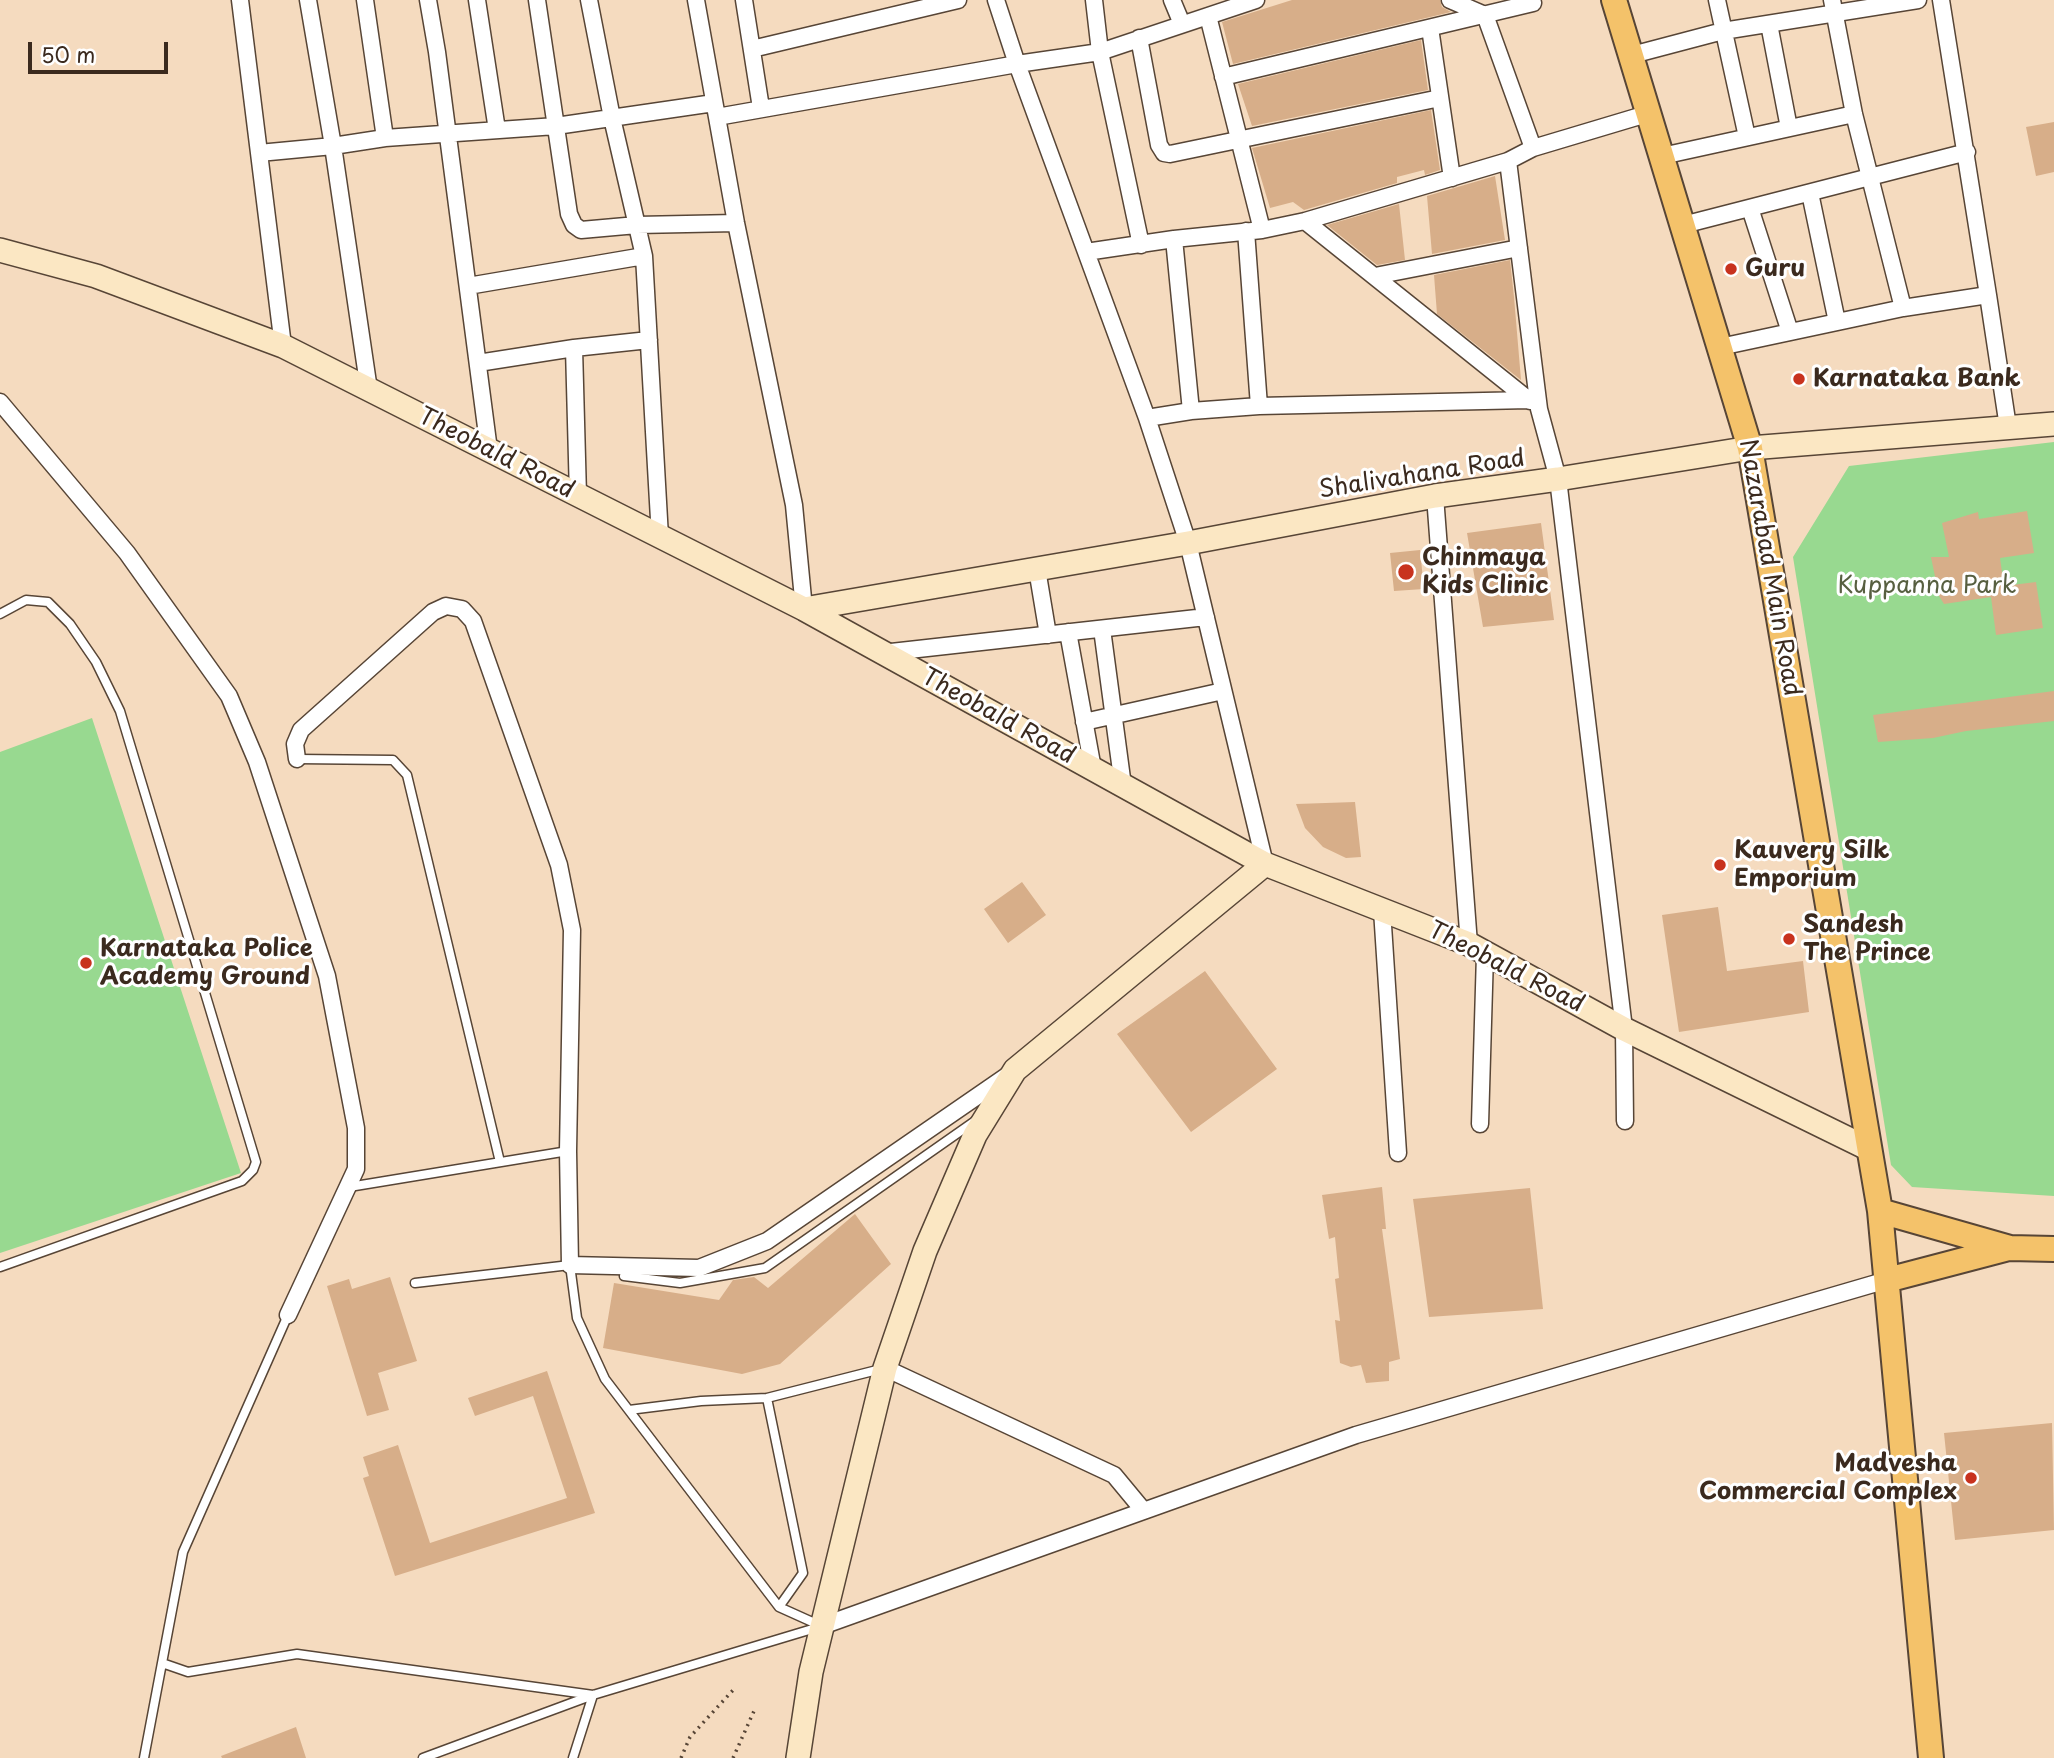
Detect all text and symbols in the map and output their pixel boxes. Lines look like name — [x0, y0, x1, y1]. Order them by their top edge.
scale bar — [32, 28, 172, 72]
text: 50 m — [41, 38, 95, 70]
place label: Guru — [1745, 255, 1805, 283]
marker: Guru — [1723, 261, 1739, 277]
place label: Karnataka Bank — [1813, 365, 2021, 393]
marker: Karnataka Bank — [1791, 371, 1807, 387]
street label: Theobald Road — [413, 402, 579, 506]
street label: Nazarabad Main Road — [1732, 437, 1806, 699]
street label: Shalivahana Road — [1317, 444, 1527, 506]
place label: Chinmaya Kids Clinic — [1422, 544, 1549, 600]
marker: Chinmaya Kids Clinic — [1396, 562, 1416, 582]
park label: Kuppanna Park — [1838, 572, 2016, 600]
street label: Theobald Road — [916, 663, 1080, 771]
place label: Kauvery Silk Emporium — [1734, 837, 1889, 893]
marker: Kauvery Silk Emporium — [1712, 857, 1728, 873]
place label: Sandesh The Prince — [1803, 911, 1931, 967]
street label: Theobald Road — [1423, 916, 1589, 1020]
marker: Sandesh The Prince — [1781, 931, 1797, 947]
place label: Karnataka Police Academy Ground — [100, 935, 313, 991]
marker: Karnataka Police Academy Ground — [78, 955, 94, 971]
place label: Madvesha Commercial Complex — [1699, 1450, 1957, 1506]
marker: Madvesha Commercial Complex — [1963, 1470, 1979, 1486]

